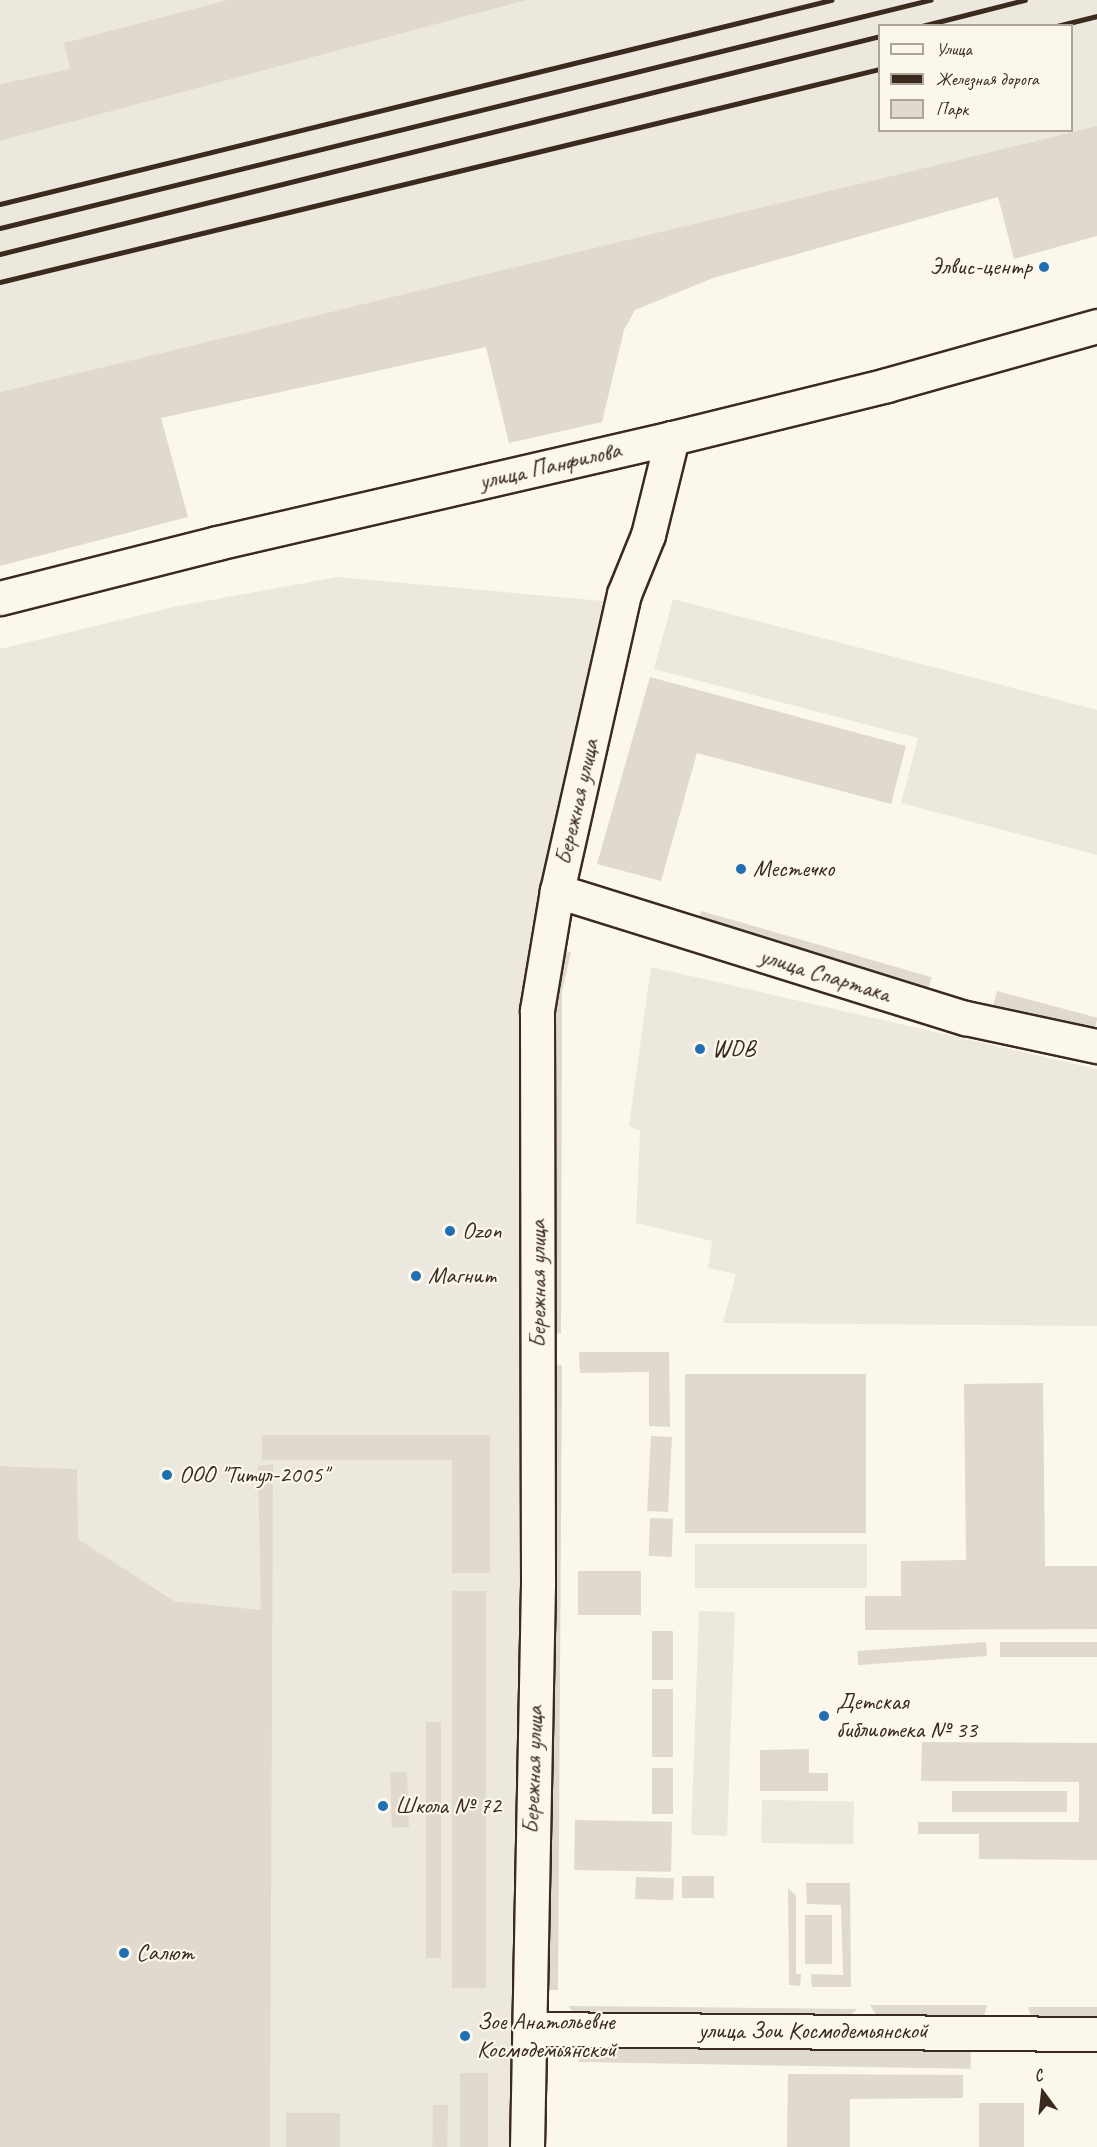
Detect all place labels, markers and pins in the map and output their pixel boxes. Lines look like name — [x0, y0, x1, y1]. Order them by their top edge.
place label: Элвис-центр — [929, 253, 1032, 281]
marker: Элвис-центр — [1037, 260, 1051, 274]
place label: Местечко — [753, 855, 834, 883]
marker: Местечко — [734, 862, 748, 876]
place label: WDB — [712, 1035, 755, 1063]
marker: WDB — [693, 1042, 707, 1056]
place label: Ozon — [462, 1217, 501, 1245]
marker: Ozon — [443, 1224, 457, 1238]
place label: Магнит — [428, 1262, 496, 1290]
marker: Магнит — [409, 1269, 423, 1283]
place label: ООО "Титул-2005" — [179, 1461, 328, 1489]
marker: ООО "Титул-2005" — [160, 1468, 174, 1482]
place label: Детская библиотека № 33 — [836, 1688, 977, 1744]
marker: Детская библиотека № 33 — [817, 1709, 831, 1723]
place label: Школа № 72 — [395, 1792, 501, 1820]
marker: Школа № 72 — [376, 1799, 390, 1813]
place label: Салют — [136, 1939, 194, 1967]
marker: Салют — [117, 1946, 131, 1960]
place label: Зое Анатольевне Космодемьянской — [477, 2008, 616, 2064]
marker: Зое Анатольевне Космодемьянской — [458, 2029, 472, 2043]

